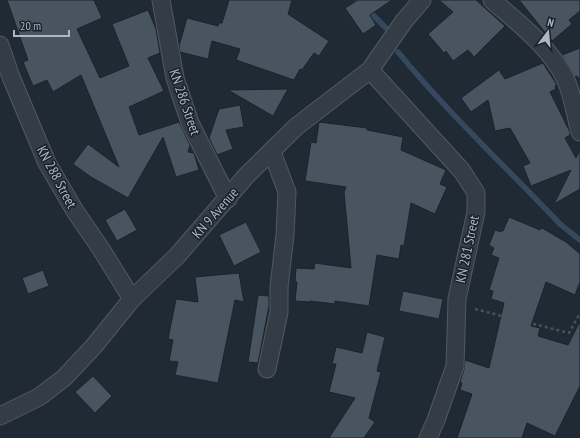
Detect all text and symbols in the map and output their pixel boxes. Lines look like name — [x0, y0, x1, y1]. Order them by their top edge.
scale bar — [14, 12, 69, 38]
north arrow — [528, 12, 568, 52]
text: N — [546, 15, 556, 30]
text: 20 m — [20, 18, 41, 33]
street label: KN 286 Street — [165, 67, 205, 137]
street label: KN 288 Street — [33, 143, 81, 211]
street label: KN 9 Avenue — [188, 184, 242, 242]
street label: KN 281 Street — [451, 214, 483, 284]

